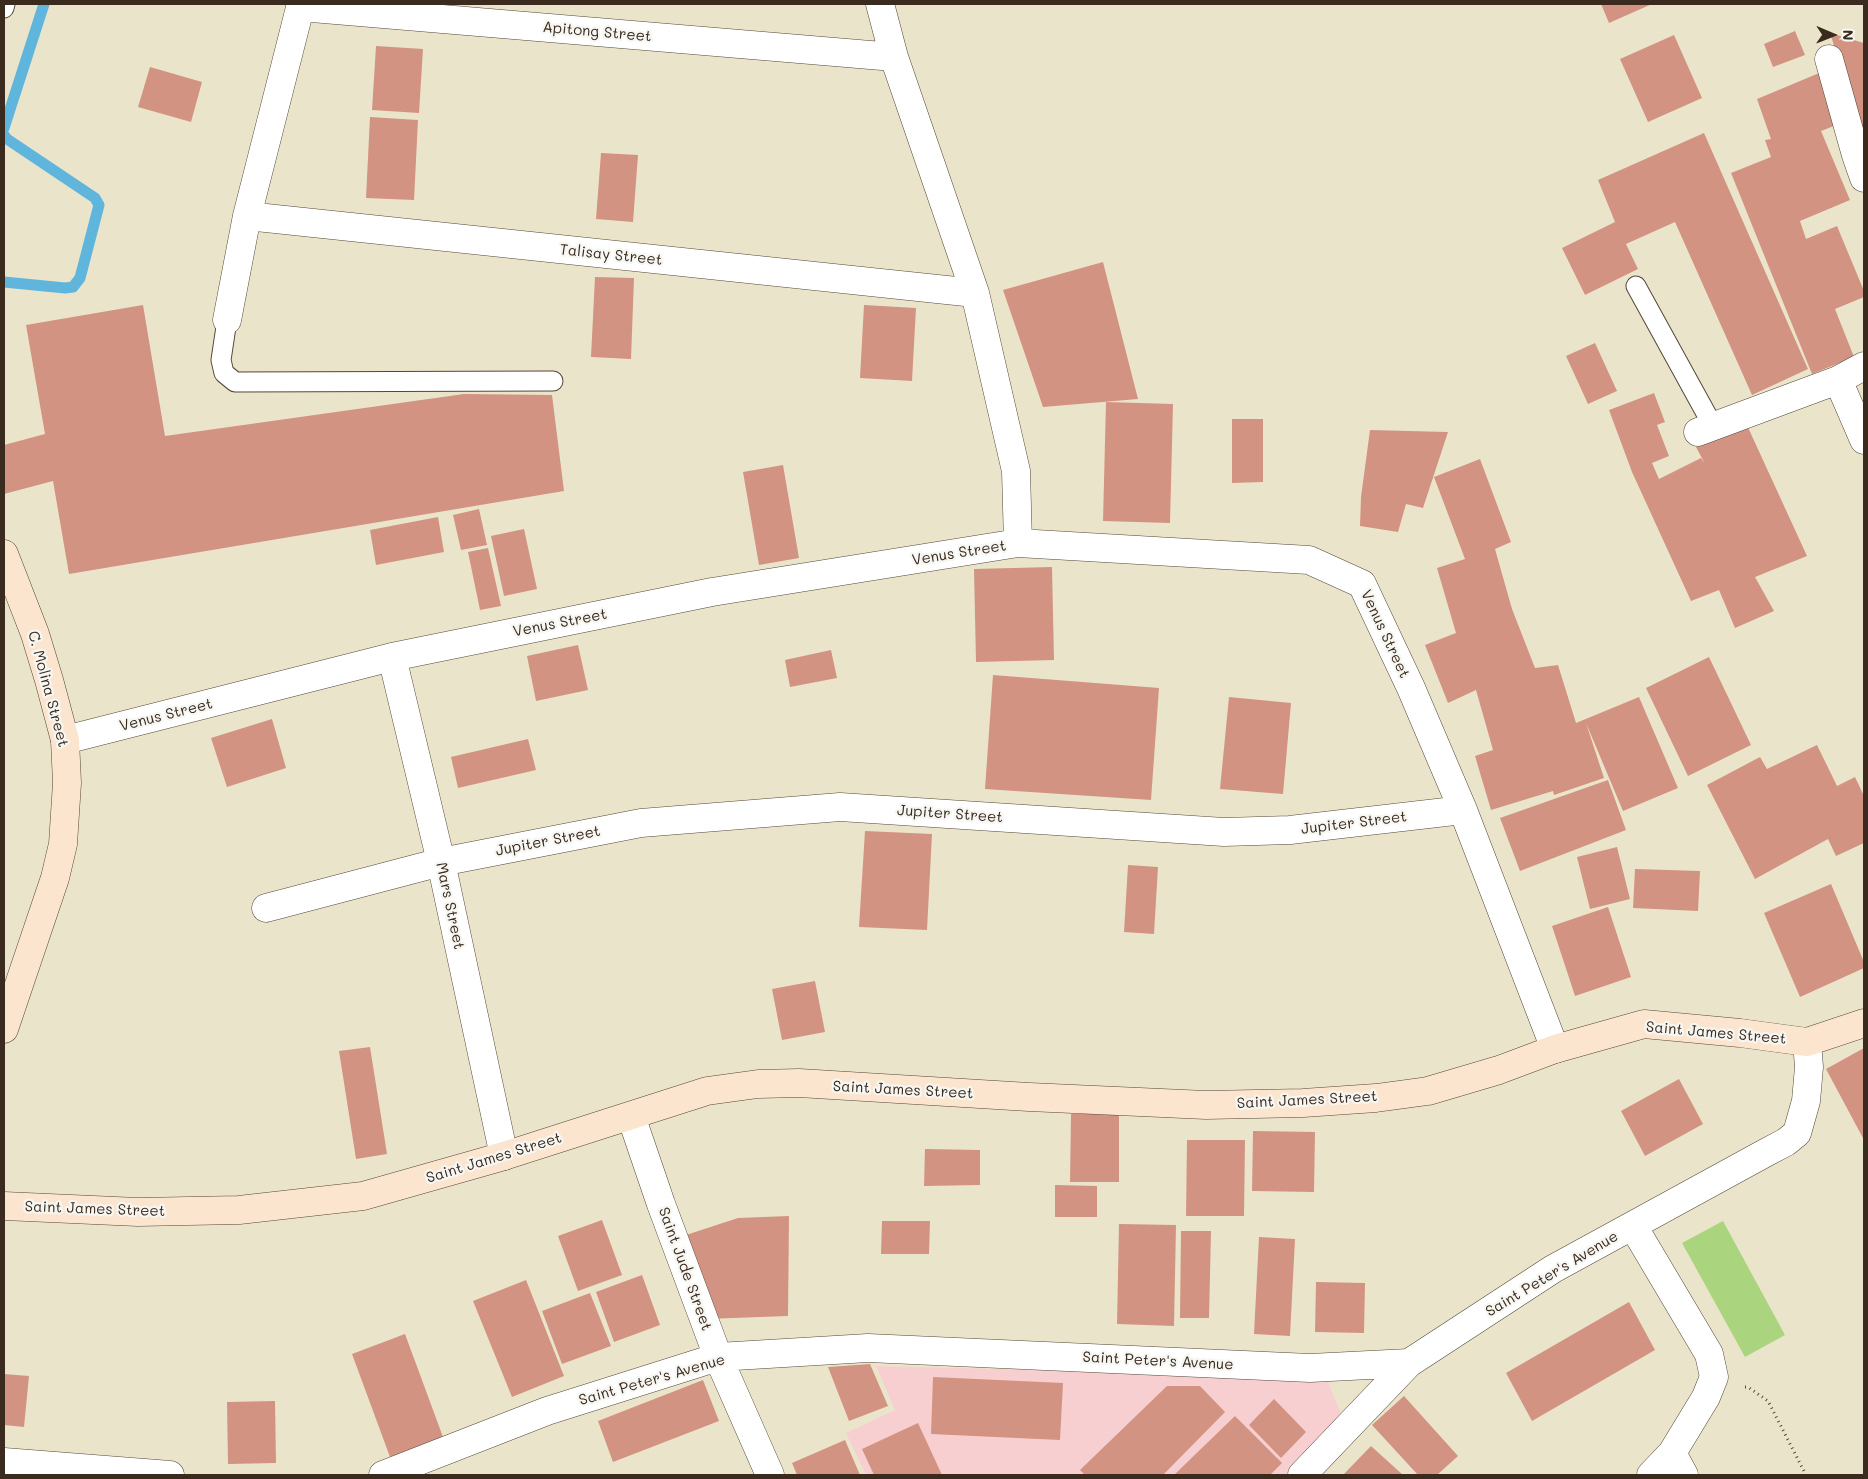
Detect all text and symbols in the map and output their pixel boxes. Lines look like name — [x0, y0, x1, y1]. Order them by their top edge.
north arrow — [1808, 10, 1858, 60]
street label: Apitong Street — [542, 18, 652, 46]
text: N — [1839, 30, 1858, 41]
street label: Talisay Street — [559, 241, 663, 269]
street label: Venus Street — [911, 537, 1007, 569]
street label: Venus Street — [1357, 587, 1413, 681]
street label: Venus Street — [512, 605, 608, 641]
street label: C. Molina Street — [24, 629, 72, 749]
street label: Venus Street — [118, 695, 214, 735]
street label: Jupiter Street — [896, 801, 1004, 827]
street label: Jupiter Street — [1300, 808, 1408, 838]
street label: Jupiter Street — [494, 822, 602, 860]
street label: Mars Street — [432, 861, 468, 951]
street label: Saint James Street — [1645, 1018, 1787, 1048]
street label: Saint James Street — [832, 1077, 974, 1103]
street label: Saint James Street — [1236, 1087, 1378, 1113]
street label: Saint James Street — [424, 1129, 564, 1187]
street label: Saint James Street — [24, 1198, 166, 1220]
street label: Saint Jude Street — [654, 1205, 716, 1333]
street label: Saint Peter's Avenue — [1483, 1227, 1621, 1321]
street label: Saint Peter's Avenue — [1082, 1348, 1234, 1374]
street label: Saint Peter's Avenue — [577, 1351, 727, 1409]

